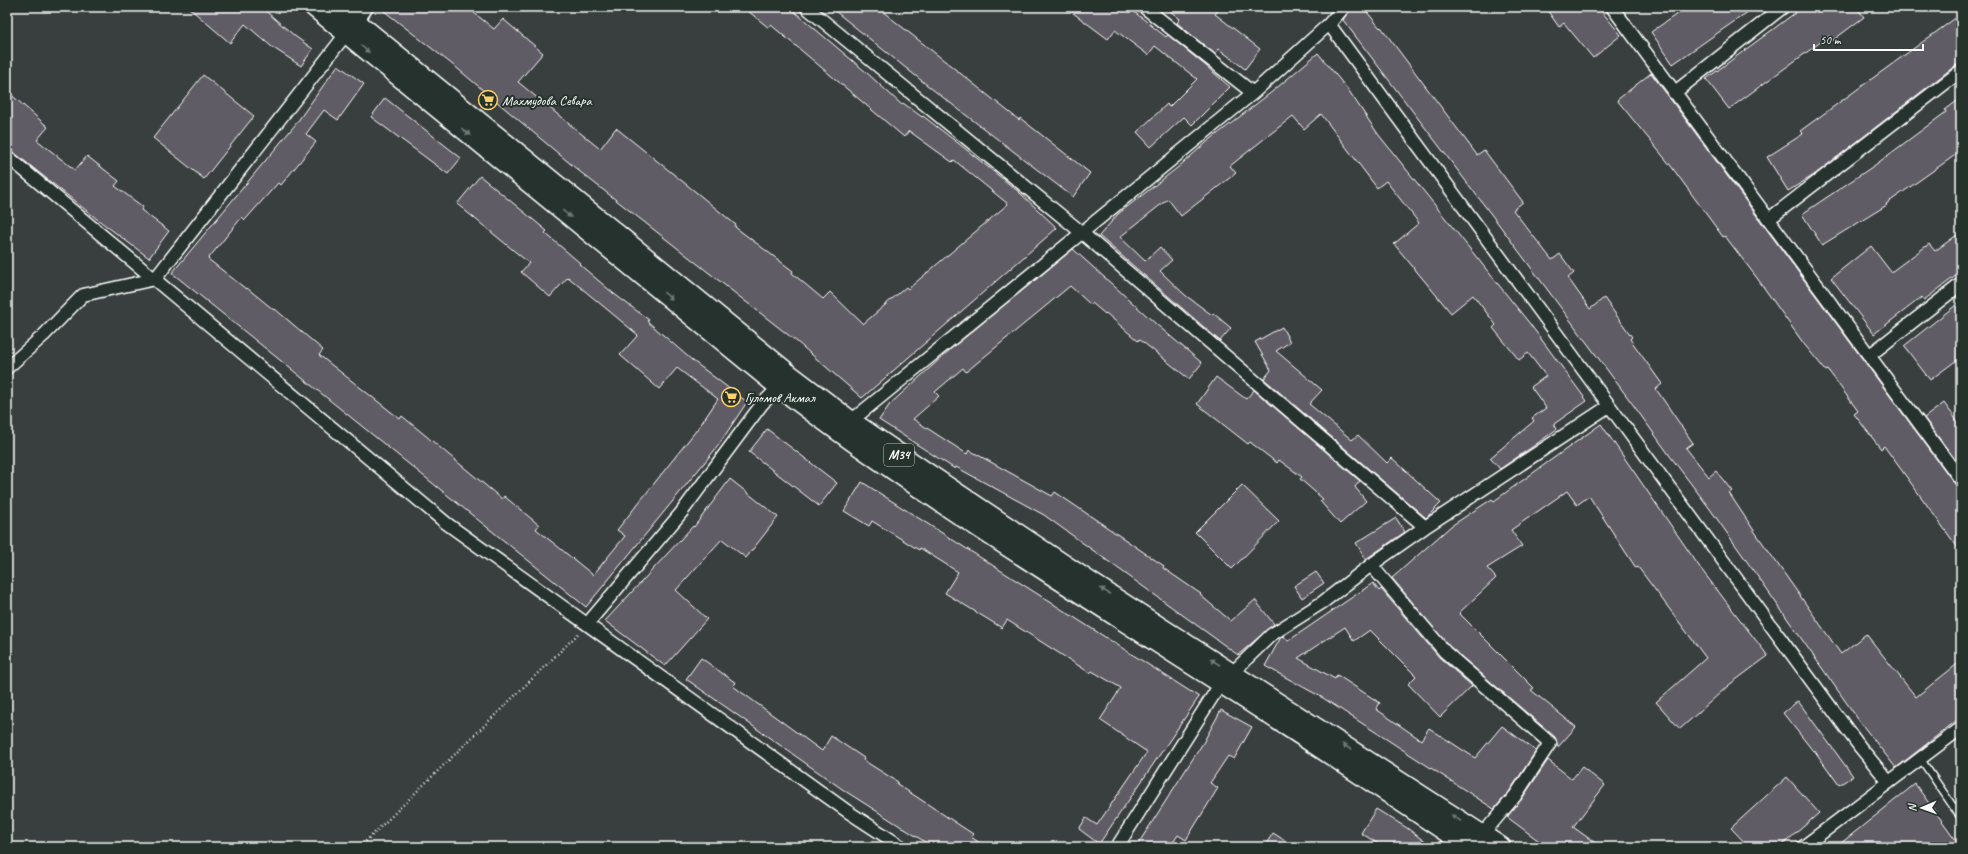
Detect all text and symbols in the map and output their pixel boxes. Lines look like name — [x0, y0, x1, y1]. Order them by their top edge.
scale bar — [1814, 26, 1923, 52]
text: 50 m — [1820, 32, 1842, 48]
one-way arrow — [360, 45, 371, 54]
supermarket icon: Махмудова Севара — [477, 89, 499, 111]
place label: Махмудова Севара — [502, 92, 593, 109]
one-way arrow — [461, 127, 472, 136]
one-way arrow — [562, 209, 572, 218]
one-way arrow — [662, 291, 673, 300]
supermarket icon: Гуломов Акмал — [720, 386, 742, 408]
place label: Гуломов Акмал — [745, 389, 816, 406]
road number: M34 — [884, 444, 914, 466]
one-way arrow — [1099, 588, 1111, 595]
one-way arrow — [1209, 658, 1220, 665]
one-way arrow — [1341, 744, 1353, 751]
north arrow — [1902, 788, 1942, 828]
text: N — [1905, 803, 1919, 812]
one-way arrow — [1451, 814, 1461, 822]

